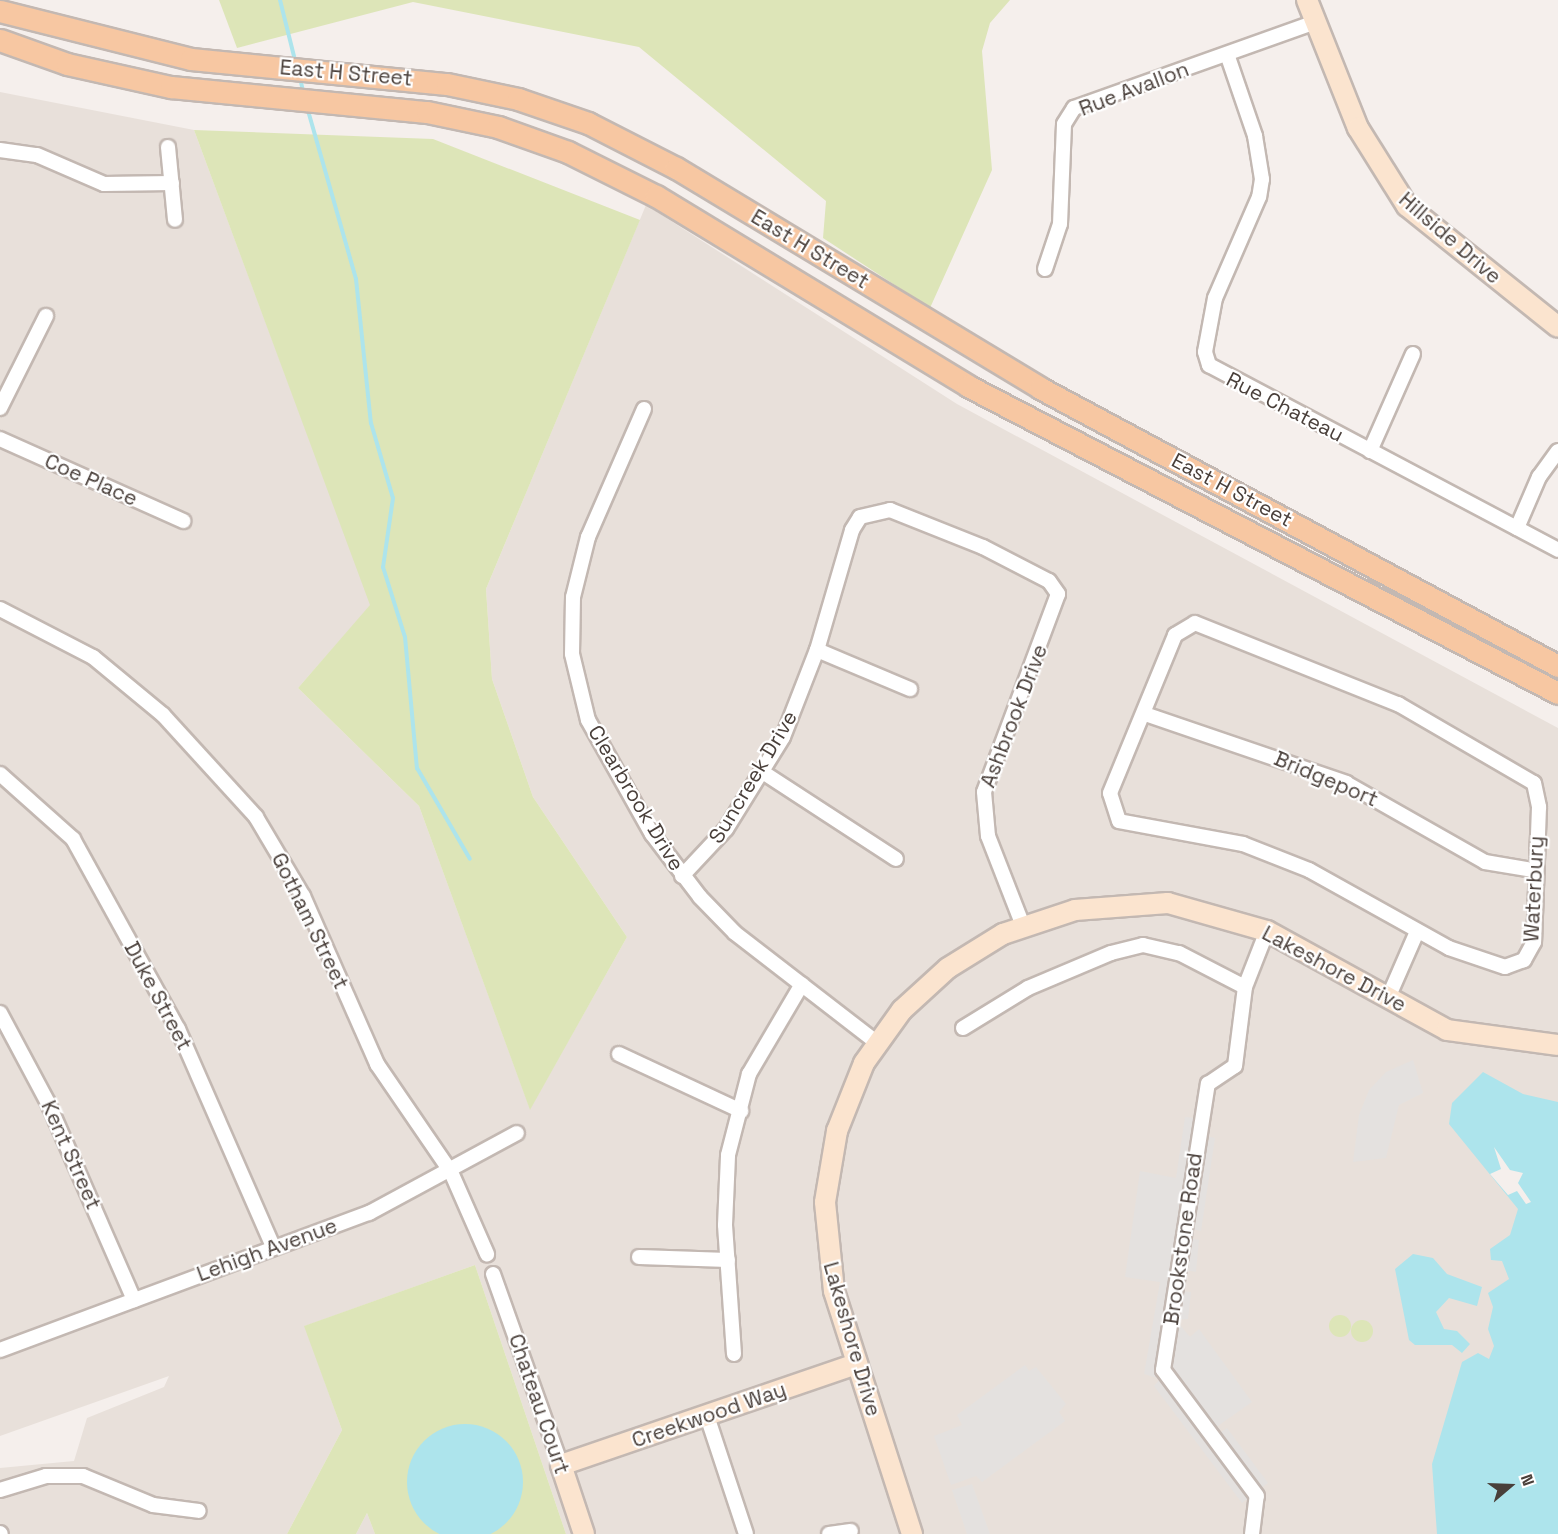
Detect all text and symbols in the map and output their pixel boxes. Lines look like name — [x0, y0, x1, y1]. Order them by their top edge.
street label: East H Street — [279, 55, 413, 91]
street label: Rue Avallon — [1075, 56, 1193, 122]
street label: Hillside Drive — [1394, 187, 1506, 289]
street label: East H Street — [746, 204, 874, 294]
street label: Rue Chateau — [1222, 367, 1348, 447]
street label: Coe Place — [41, 448, 141, 512]
street label: East H Street — [1167, 448, 1297, 532]
street label: Ashbrook Drive — [975, 641, 1053, 791]
street label: Suncreek Drive — [703, 706, 803, 848]
street label: Clearbrook Drive — [583, 721, 689, 875]
street label: Bridgeport — [1270, 746, 1382, 812]
street label: Waterbury — [1519, 835, 1549, 943]
street label: Gotham Street — [266, 849, 354, 993]
street label: Lakeshore Drive — [1258, 920, 1410, 1018]
street label: Duke Street — [119, 937, 197, 1055]
street label: Kent Street — [36, 1097, 106, 1213]
street label: Brookstone Road — [1158, 1151, 1208, 1327]
street label: Lehigh Avenue — [193, 1213, 341, 1287]
street label: Lakeshore Drive — [818, 1259, 886, 1419]
street label: Chateau Court — [503, 1331, 575, 1477]
street label: Creekwood Way — [629, 1377, 789, 1453]
north arrow — [1480, 1456, 1540, 1516]
text: N — [1516, 1471, 1539, 1488]

